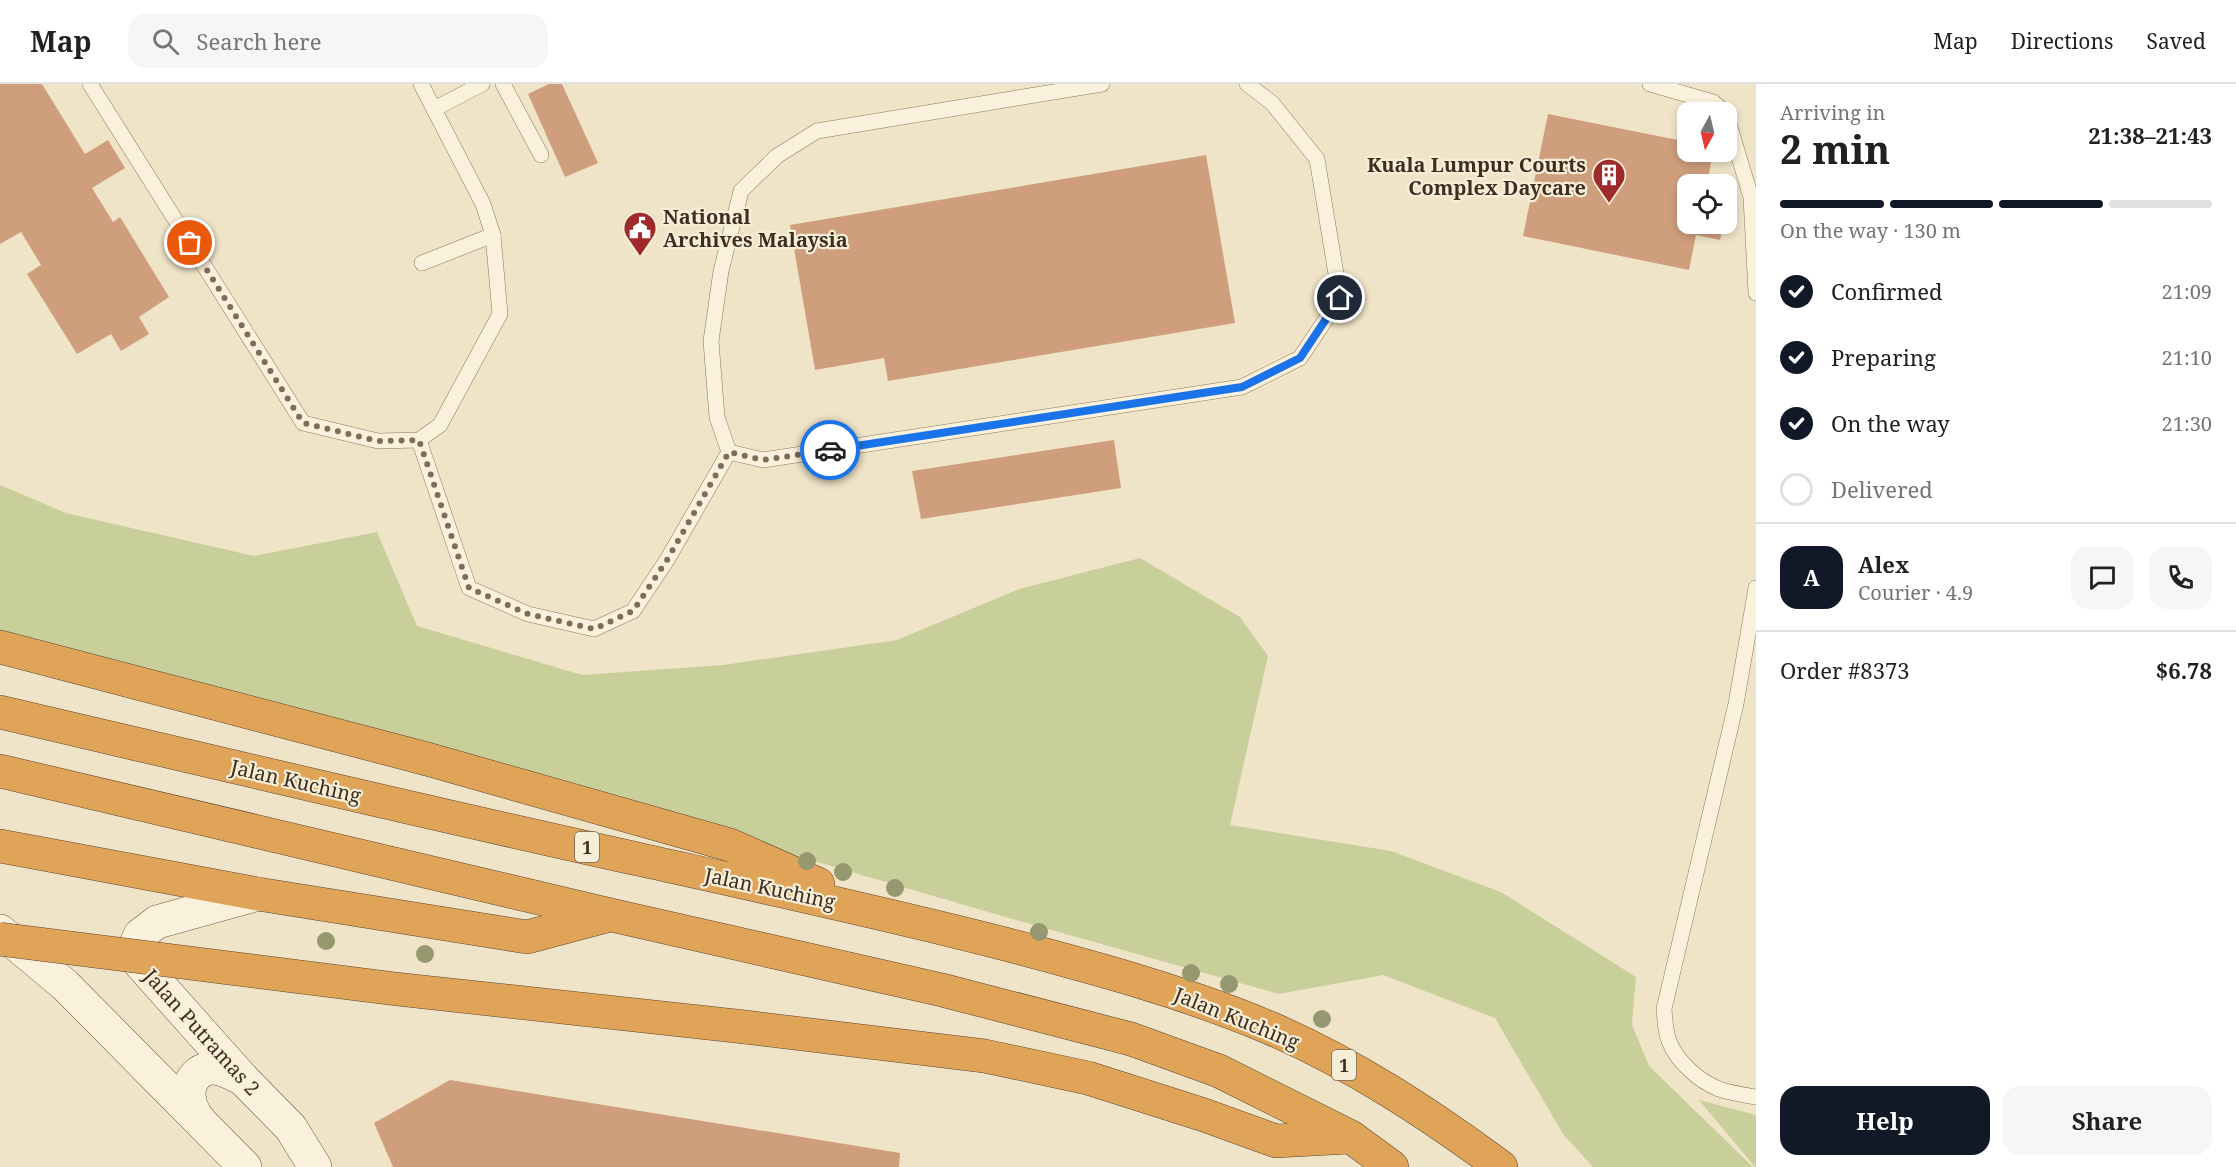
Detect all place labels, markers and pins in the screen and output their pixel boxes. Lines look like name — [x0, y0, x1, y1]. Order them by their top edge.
place label: Kuala Lumpur Courts Complex Daycare — [1367, 151, 1586, 201]
building icon: Kuala Lumpur Courts Complex Daycare — [1591, 157, 1627, 204]
place label: National Archives Malaysia — [663, 203, 848, 253]
public building icon: National Archives Malaysia — [622, 210, 658, 257]
pin — [164, 217, 215, 268]
pin — [1314, 272, 1365, 323]

